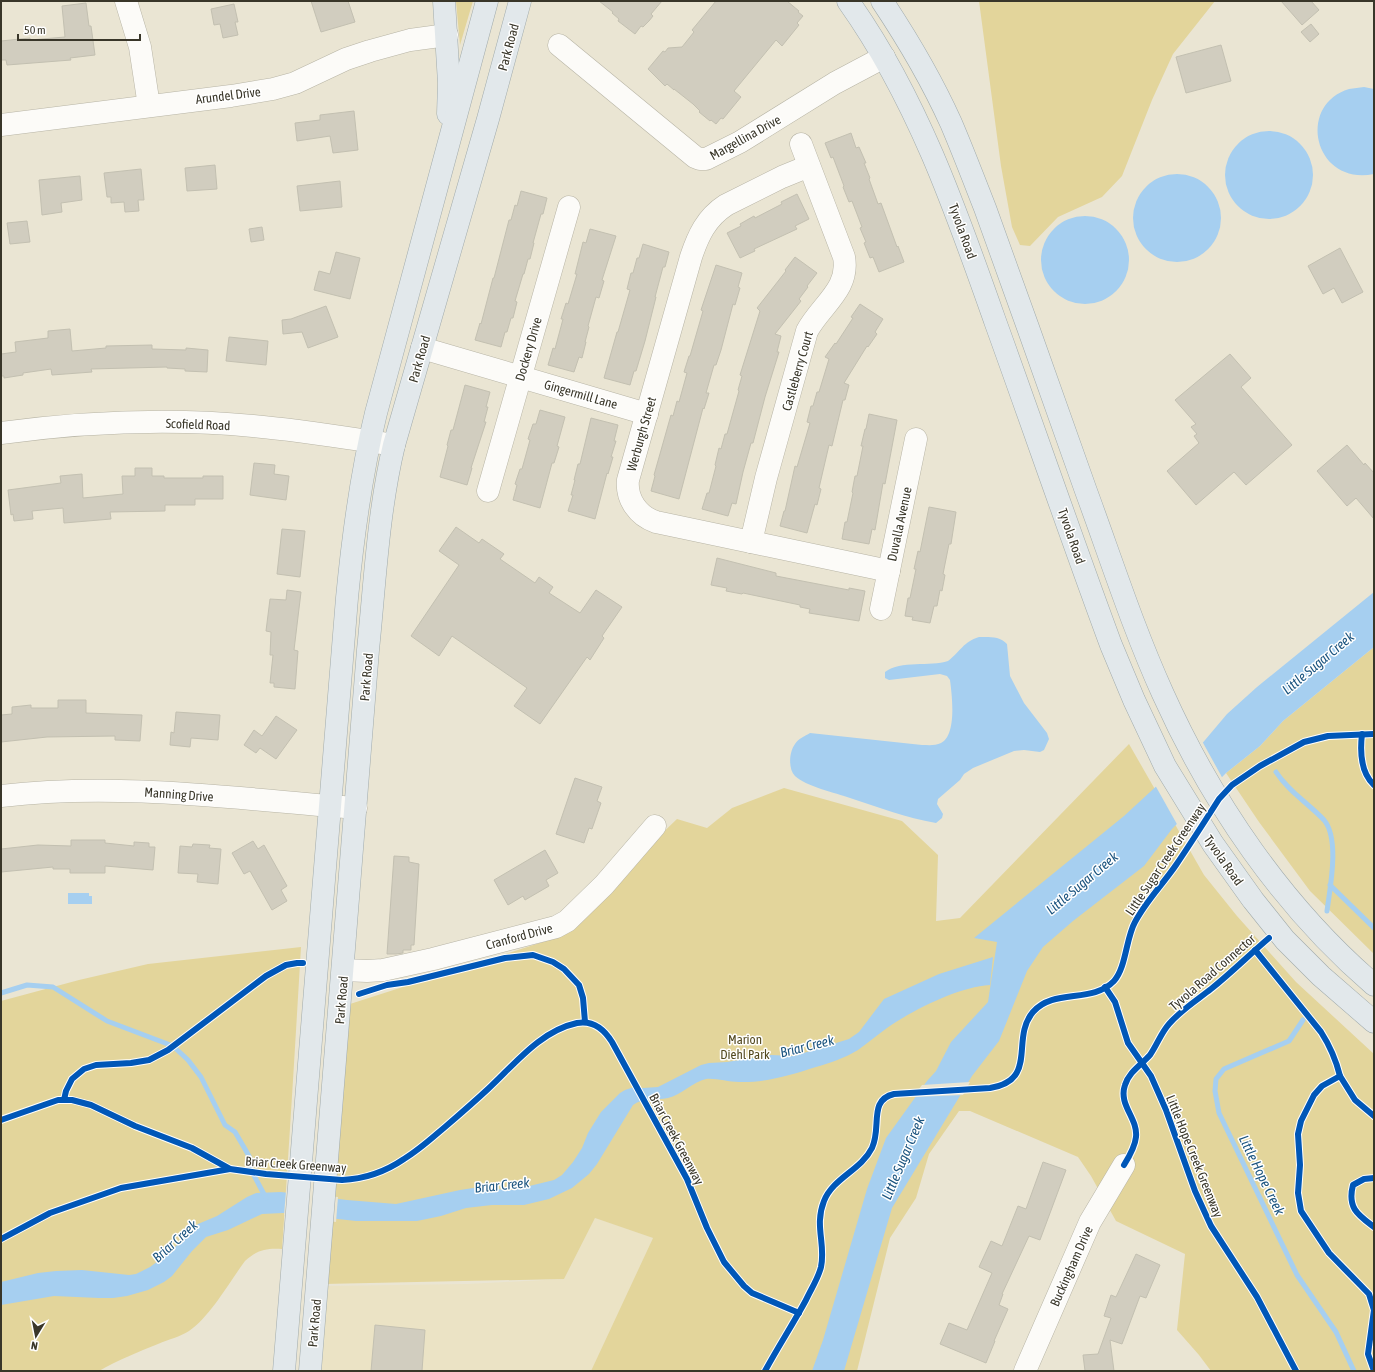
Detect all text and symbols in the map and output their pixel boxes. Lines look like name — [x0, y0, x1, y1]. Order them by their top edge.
scale bar — [18, 16, 140, 42]
street label: Park Road — [495, 22, 522, 72]
text: 50 m — [24, 23, 46, 37]
street label: Arundel Drive — [195, 84, 261, 107]
street label: Margellina Drive — [707, 112, 783, 163]
street label: Tyvola Road — [946, 201, 979, 261]
street label: Dockery Drive — [512, 315, 545, 383]
street label: Castleberry Court — [779, 329, 816, 413]
street label: Park Road — [406, 334, 433, 384]
street label: Gingermill Lane — [542, 377, 619, 412]
street label: Werburgh Street — [624, 395, 659, 473]
street label: Scofield Road — [165, 416, 231, 433]
street label: Duvalla Avenue — [884, 486, 915, 563]
street label: Tyvola Road — [1055, 506, 1088, 566]
water label: Little Sugar Creek — [1279, 628, 1358, 698]
street label: Park Road — [357, 652, 376, 702]
street label: Manning Drive — [144, 785, 214, 804]
street label: Little Sugar Creek Greenway — [1122, 800, 1209, 918]
street label: Tyvola Road — [1201, 832, 1246, 888]
water label: Little Sugar Creek — [1043, 848, 1122, 918]
street label: Cranford Drive — [484, 920, 554, 953]
street label: Tyvola Road Connector — [1166, 931, 1258, 1014]
street label: Park Road — [332, 975, 351, 1025]
water label: Briar Creek — [778, 1031, 836, 1060]
park label: Marion Diehl Park — [720, 1032, 770, 1062]
street label: Briar Creek Greenway — [646, 1091, 707, 1188]
street label: Little Hope Creek Greenway — [1163, 1093, 1226, 1220]
water label: Little Sugar Creek — [878, 1113, 928, 1202]
water label: Little Hope Creek — [1236, 1133, 1289, 1218]
street label: Briar Creek Greenway — [245, 1153, 348, 1176]
water label: Briar Creek — [474, 1174, 531, 1196]
water label: Briar Creek — [149, 1216, 201, 1265]
street label: Buckingham Drive — [1047, 1224, 1096, 1309]
street label: Park Road — [305, 1298, 324, 1348]
north arrow — [16, 1316, 56, 1356]
text: N — [30, 1339, 39, 1352]

